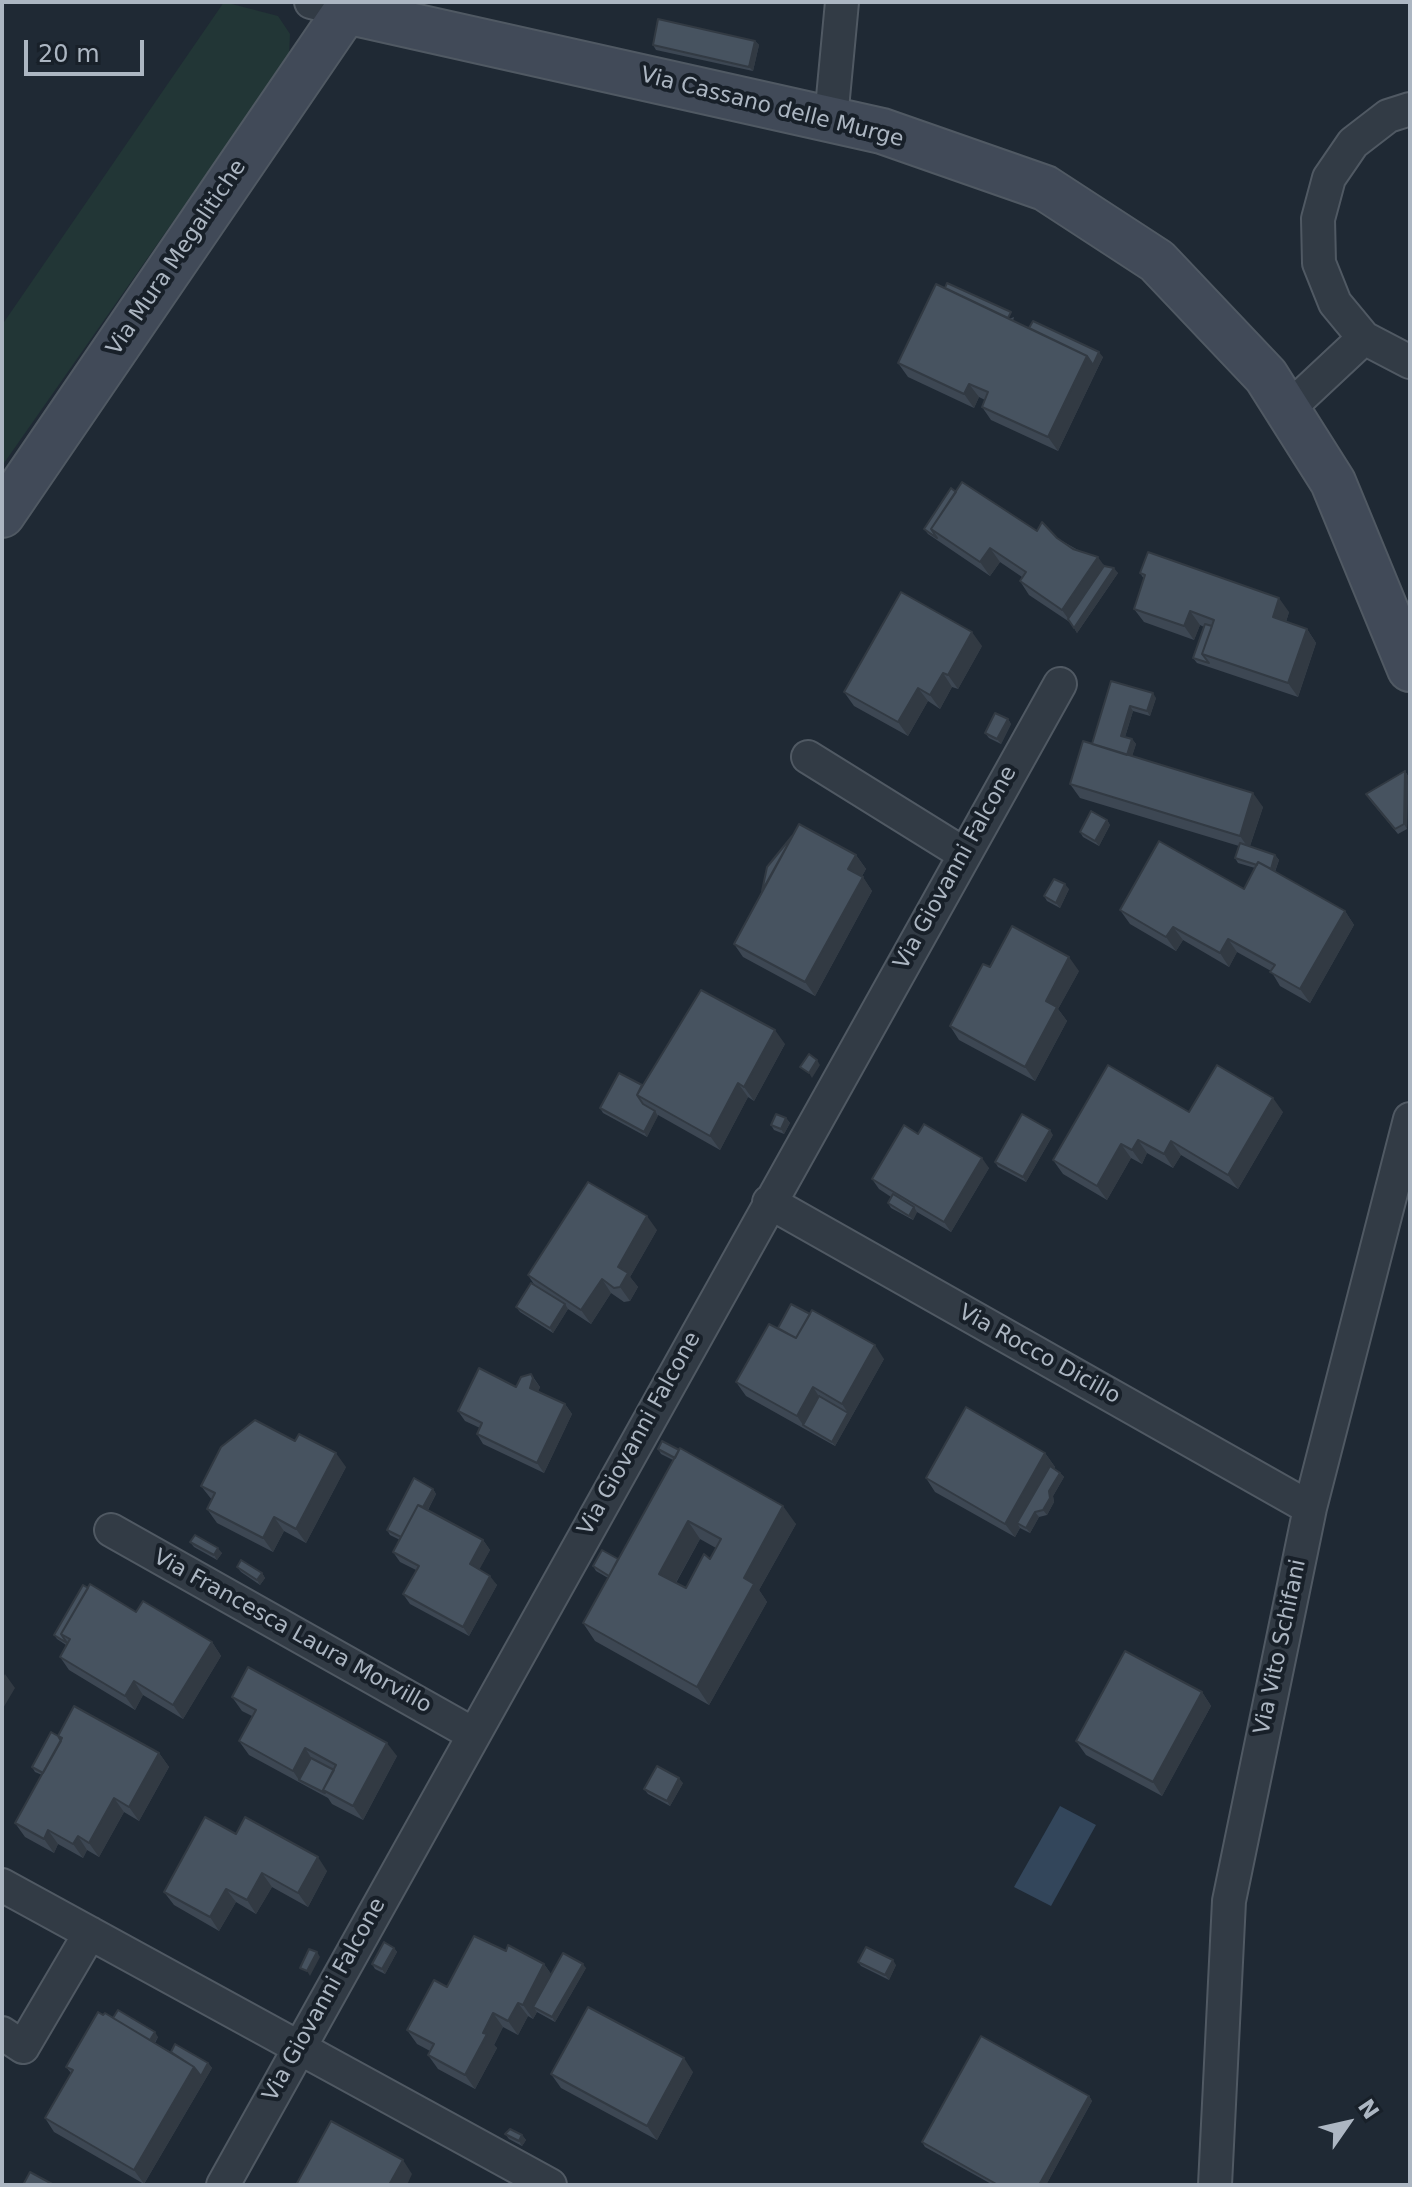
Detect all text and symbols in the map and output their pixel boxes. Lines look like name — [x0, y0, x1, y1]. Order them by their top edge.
scale bar — [28, 24, 148, 74]
text: 20 m — [38, 40, 100, 68]
street label: Via Cassano delle Murge — [638, 63, 906, 153]
street label: Via Mura Megalitiche — [102, 155, 252, 361]
street label: Via Giovanni Falcone — [889, 762, 1023, 974]
street label: Via Rocco Dicillo — [954, 1300, 1124, 1410]
street label: Via Giovanni Falcone — [573, 1328, 707, 1540]
street label: Via Francesca Laura Morvillo — [148, 1544, 436, 1720]
street label: Via Vito Schifani — [1250, 1557, 1312, 1737]
street label: Via Giovanni Falcone — [258, 1894, 392, 2106]
north arrow — [1308, 2083, 1388, 2163]
text: N — [1353, 2095, 1384, 2124]

